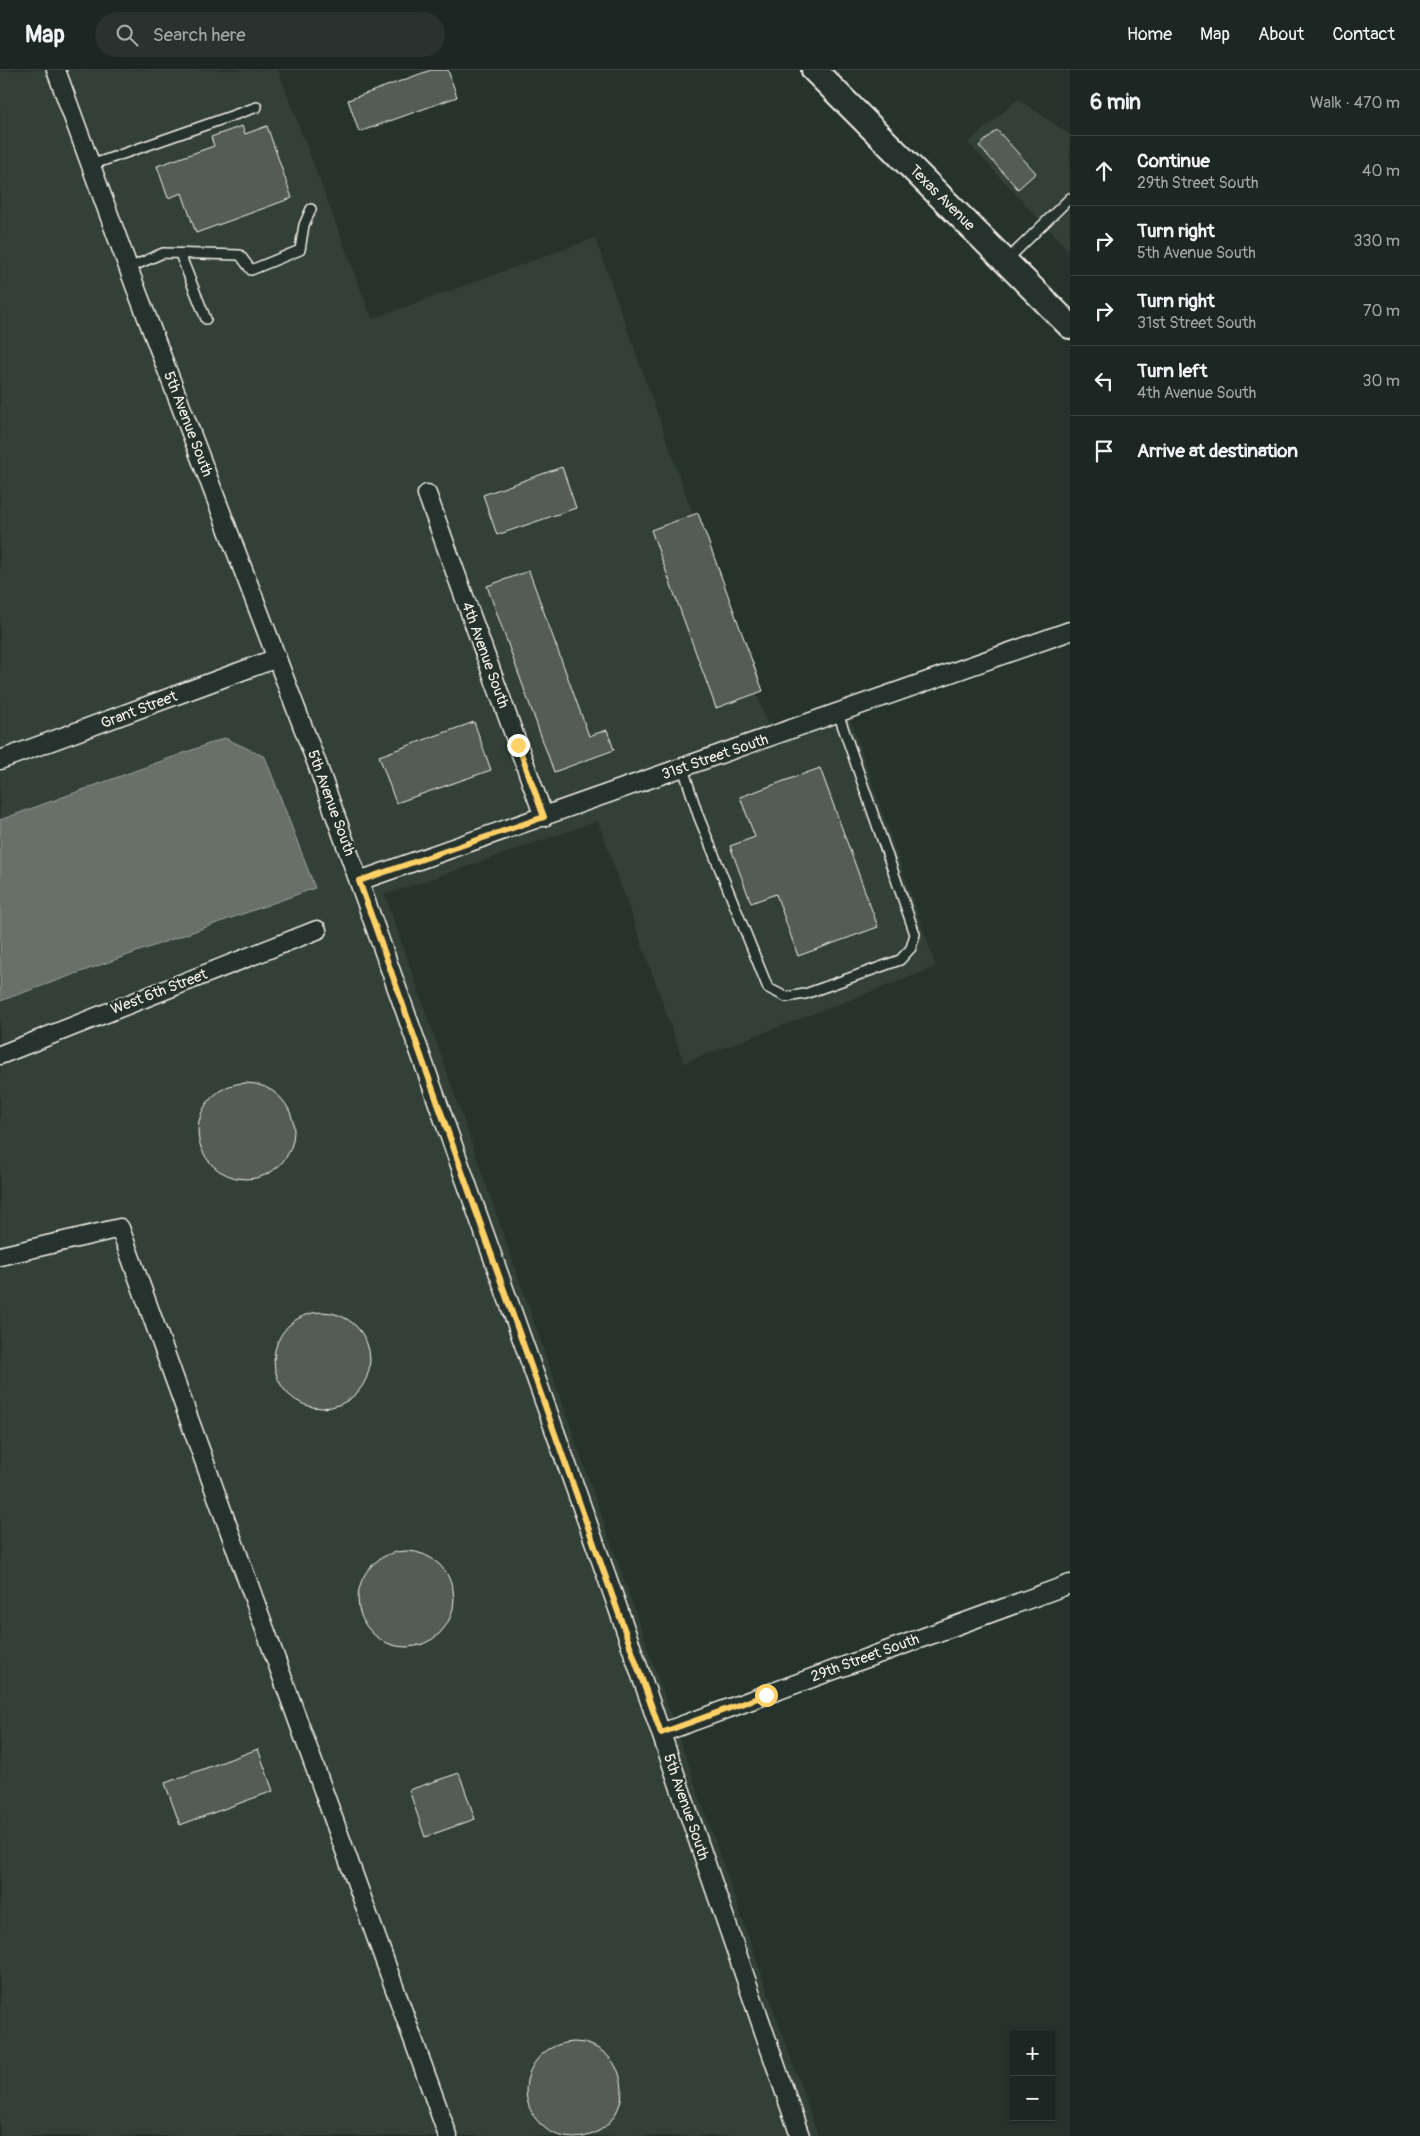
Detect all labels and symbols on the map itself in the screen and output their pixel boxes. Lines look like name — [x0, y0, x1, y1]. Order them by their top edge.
street label: Texas Avenue — [905, 161, 979, 235]
street label: 5th Avenue South — [159, 369, 217, 479]
street label: 4th Avenue South — [457, 599, 513, 711]
street label: Grant Street — [98, 686, 181, 733]
street label: 31st Street South — [659, 730, 771, 784]
route end — [507, 734, 530, 757]
street label: 5th Avenue South — [303, 747, 359, 859]
street label: West 6th Street — [108, 965, 211, 1019]
street label: 29th Street South — [808, 1630, 922, 1686]
route start — [755, 1684, 778, 1707]
street label: 5th Avenue South — [659, 1751, 713, 1863]

